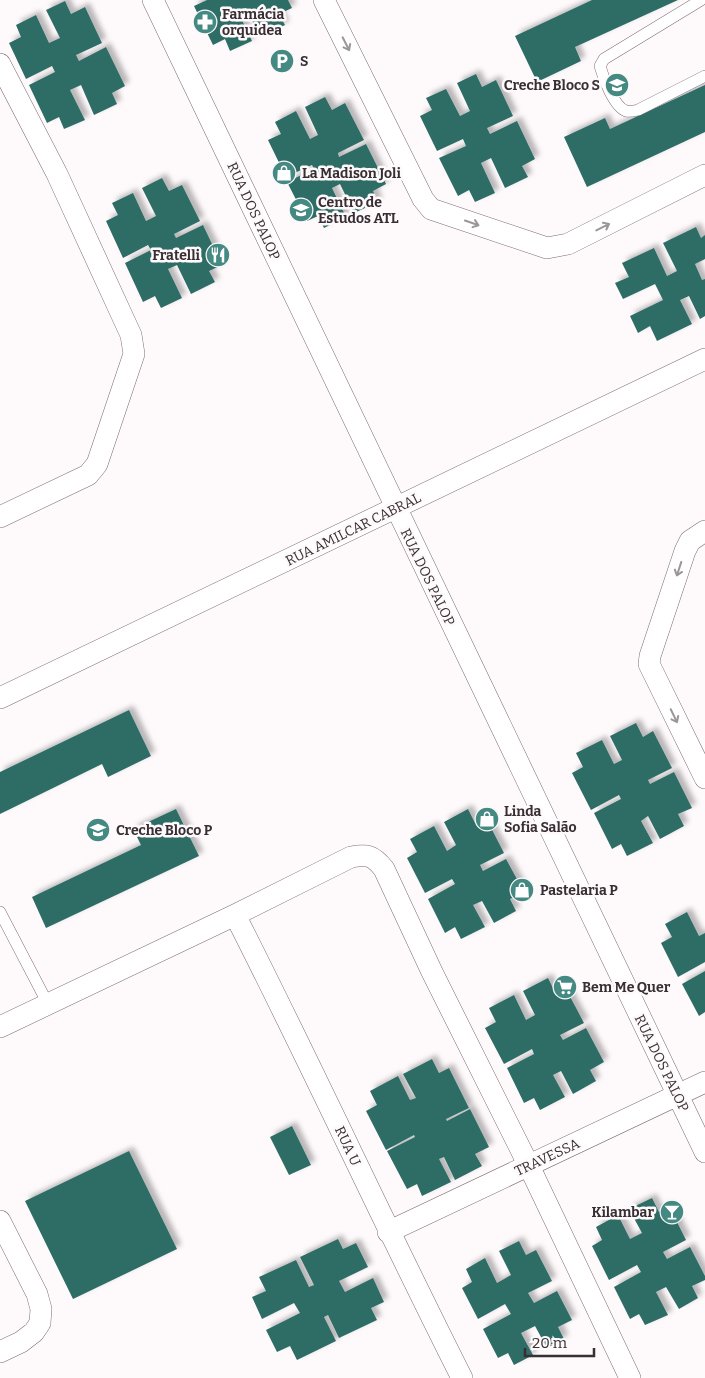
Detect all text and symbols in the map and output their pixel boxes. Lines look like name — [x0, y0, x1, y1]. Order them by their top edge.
place label: Farmácia orquidea — [222, 6, 284, 39]
pharmacy icon: Farmácia orquidea — [192, 9, 218, 35]
one-way arrow — [341, 36, 351, 51]
parking icon: S — [269, 48, 295, 74]
place label: S — [300, 53, 308, 70]
school or university icon: Creche Bloco S — [604, 72, 630, 98]
place label: Creche Bloco S — [504, 77, 600, 94]
street label: RUA DOS PALOP — [223, 160, 284, 263]
shop icon: La Madison Joli — [271, 160, 297, 186]
place label: La Madison Joli — [302, 165, 401, 182]
place label: Centro de Estudos ATL — [318, 194, 399, 227]
school or university icon: Centro de Estudos ATL — [288, 197, 314, 223]
one-way arrow — [464, 219, 480, 228]
one-way arrow — [595, 222, 610, 232]
restaurant icon: Fratelli — [205, 242, 231, 268]
place label: Fratelli — [152, 247, 201, 264]
street label: RUA AMILCAR CABRAL — [283, 489, 424, 570]
street label: RUA DOS PALOP — [397, 526, 458, 629]
one-way arrow — [673, 561, 683, 577]
one-way arrow — [669, 708, 679, 723]
place label: Linda Sofia Salão — [504, 803, 577, 836]
shop icon: Linda Sofia Salão — [474, 806, 500, 832]
school or university icon: Creche Bloco P — [85, 817, 111, 843]
place label: Creche Bloco P — [116, 822, 213, 839]
shop icon: Pastelaria P — [509, 877, 535, 903]
place label: Pastelaria P — [540, 882, 618, 899]
supermarket icon: Bem Me Quer — [552, 974, 578, 1000]
place label: Bem Me Quer — [582, 979, 671, 996]
street label: RUA DOS PALOP — [631, 1012, 692, 1115]
street label: RUA U — [331, 1124, 364, 1169]
street label: TRAVESSA — [512, 1135, 583, 1180]
bar icon: Kilambar — [659, 1199, 685, 1225]
place label: Kilambar — [591, 1204, 654, 1221]
scale bar — [525, 1326, 594, 1358]
text: 20 m — [532, 1334, 568, 1352]

